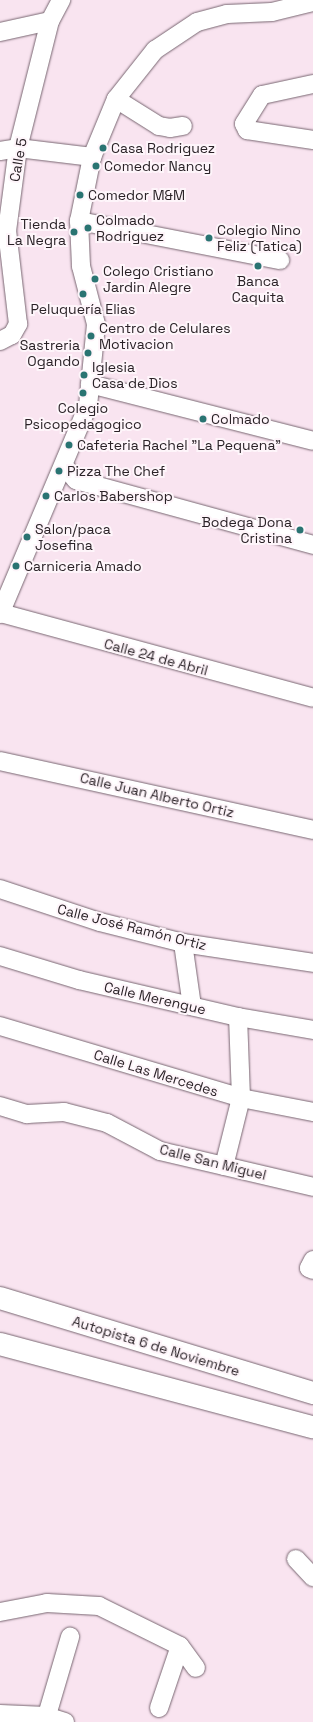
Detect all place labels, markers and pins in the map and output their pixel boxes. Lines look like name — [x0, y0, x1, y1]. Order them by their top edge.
place label: Casa Rodriguez — [111, 140, 215, 156]
marker: Casa Rodriguez — [98, 143, 108, 153]
place label: Comedor Nancy — [104, 158, 211, 174]
marker: Comedor Nancy — [91, 161, 101, 171]
place label: Comedor M&M — [88, 187, 185, 203]
marker: Comedor M&M — [75, 190, 85, 200]
place label: Colmado Rodriguez — [96, 212, 164, 244]
place label: Tienda La Negra — [7, 216, 66, 248]
place label: Colegio Nino Feliz (Tatica) — [217, 222, 302, 254]
marker: Colmado Rodriguez — [83, 223, 93, 233]
marker: Tienda La Negra — [69, 227, 79, 237]
marker: Colegio Nino Feliz (Tatica) — [204, 233, 214, 243]
marker: Banca Caquita — [253, 261, 263, 271]
place label: Colego Cristiano Jardin Alegre — [103, 263, 214, 296]
place label: Banca Caquita — [232, 273, 284, 306]
marker: Colego Cristiano Jardin Alegre — [90, 274, 100, 284]
marker: Peluquería Elias — [78, 289, 88, 299]
place label: Peluquería Elias — [31, 301, 135, 317]
place label: Centro de Celulares Motivacion — [99, 320, 231, 352]
marker: Centro de Celulares Motivacion — [86, 331, 96, 341]
place label: Sastreria Ogando — [20, 337, 80, 370]
marker: Sastreria Ogando — [83, 348, 93, 358]
place label: Iglesia Casa de Dios — [92, 359, 178, 392]
marker: Iglesia Casa de Dios — [79, 370, 89, 380]
marker: Colegio Psicopedagogico — [78, 388, 88, 398]
place label: Colegio Psicopedagogico — [24, 400, 142, 432]
place label: Colmado — [211, 411, 270, 427]
marker: Colmado — [198, 414, 208, 424]
place label: Cafeteria Rachel "La Pequena" — [77, 437, 281, 453]
marker: Cafeteria Rachel "La Pequena" — [64, 440, 74, 450]
place label: Pizza The Chef — [67, 463, 166, 479]
marker: Pizza The Chef — [54, 466, 64, 476]
place label: Carlos Babershop — [54, 488, 173, 504]
marker: Carlos Babershop — [41, 491, 51, 501]
place label: Bodega Dona Cristina — [202, 514, 292, 546]
place label: Salon/paca Josefina — [35, 521, 111, 554]
marker: Bodega Dona Cristina — [295, 525, 305, 535]
marker: Salon/paca Josefina — [22, 532, 32, 542]
place label: Carniceria Amado — [24, 558, 142, 574]
marker: Carniceria Amado — [11, 561, 21, 571]

